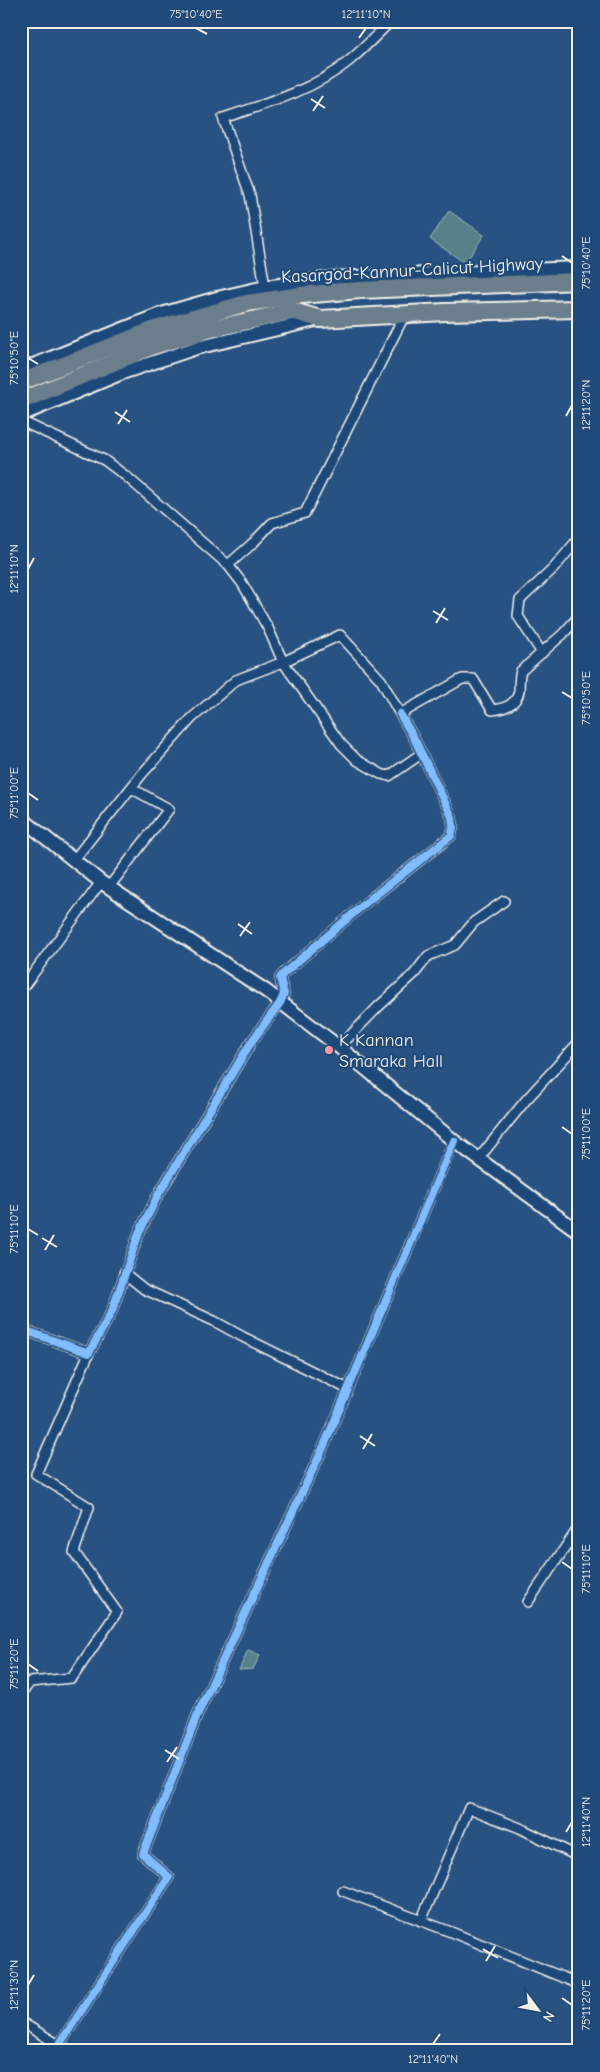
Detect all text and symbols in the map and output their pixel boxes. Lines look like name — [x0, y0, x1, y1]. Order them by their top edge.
text: 75°10'40"E — [169, 7, 223, 21]
text: 12°11'10"N — [341, 7, 391, 21]
text: 75°10'40"E — [579, 236, 593, 290]
street label: Kasargod-Kannur-Calicut Highway — [281, 253, 544, 288]
text: 75°10'50"E — [7, 331, 21, 385]
text: 12°11'20"N — [579, 380, 593, 430]
text: 12°11'10"N — [7, 544, 21, 594]
text: 75°10'50"E — [579, 671, 593, 725]
text: 75°11'00"E — [7, 767, 21, 819]
place label: K Kannan Smaraka Hall — [339, 1030, 443, 1072]
marker: K Kannan Smaraka Hall — [323, 1044, 335, 1056]
text: 75°11'00"E — [579, 1108, 593, 1160]
text: 75°11'10"E — [7, 1204, 21, 1254]
text: 75°11'10"E — [579, 1544, 593, 1594]
text: 75°11'20"E — [7, 1638, 21, 1690]
text: 12°11'40"N — [579, 1797, 593, 1847]
text: 12°11'30"N — [7, 1960, 21, 2010]
text: 75°11'20"E — [579, 1979, 593, 2031]
north arrow — [512, 1984, 562, 2034]
text: N — [539, 2008, 558, 2025]
text: 12°11'40"N — [408, 2052, 458, 2066]

